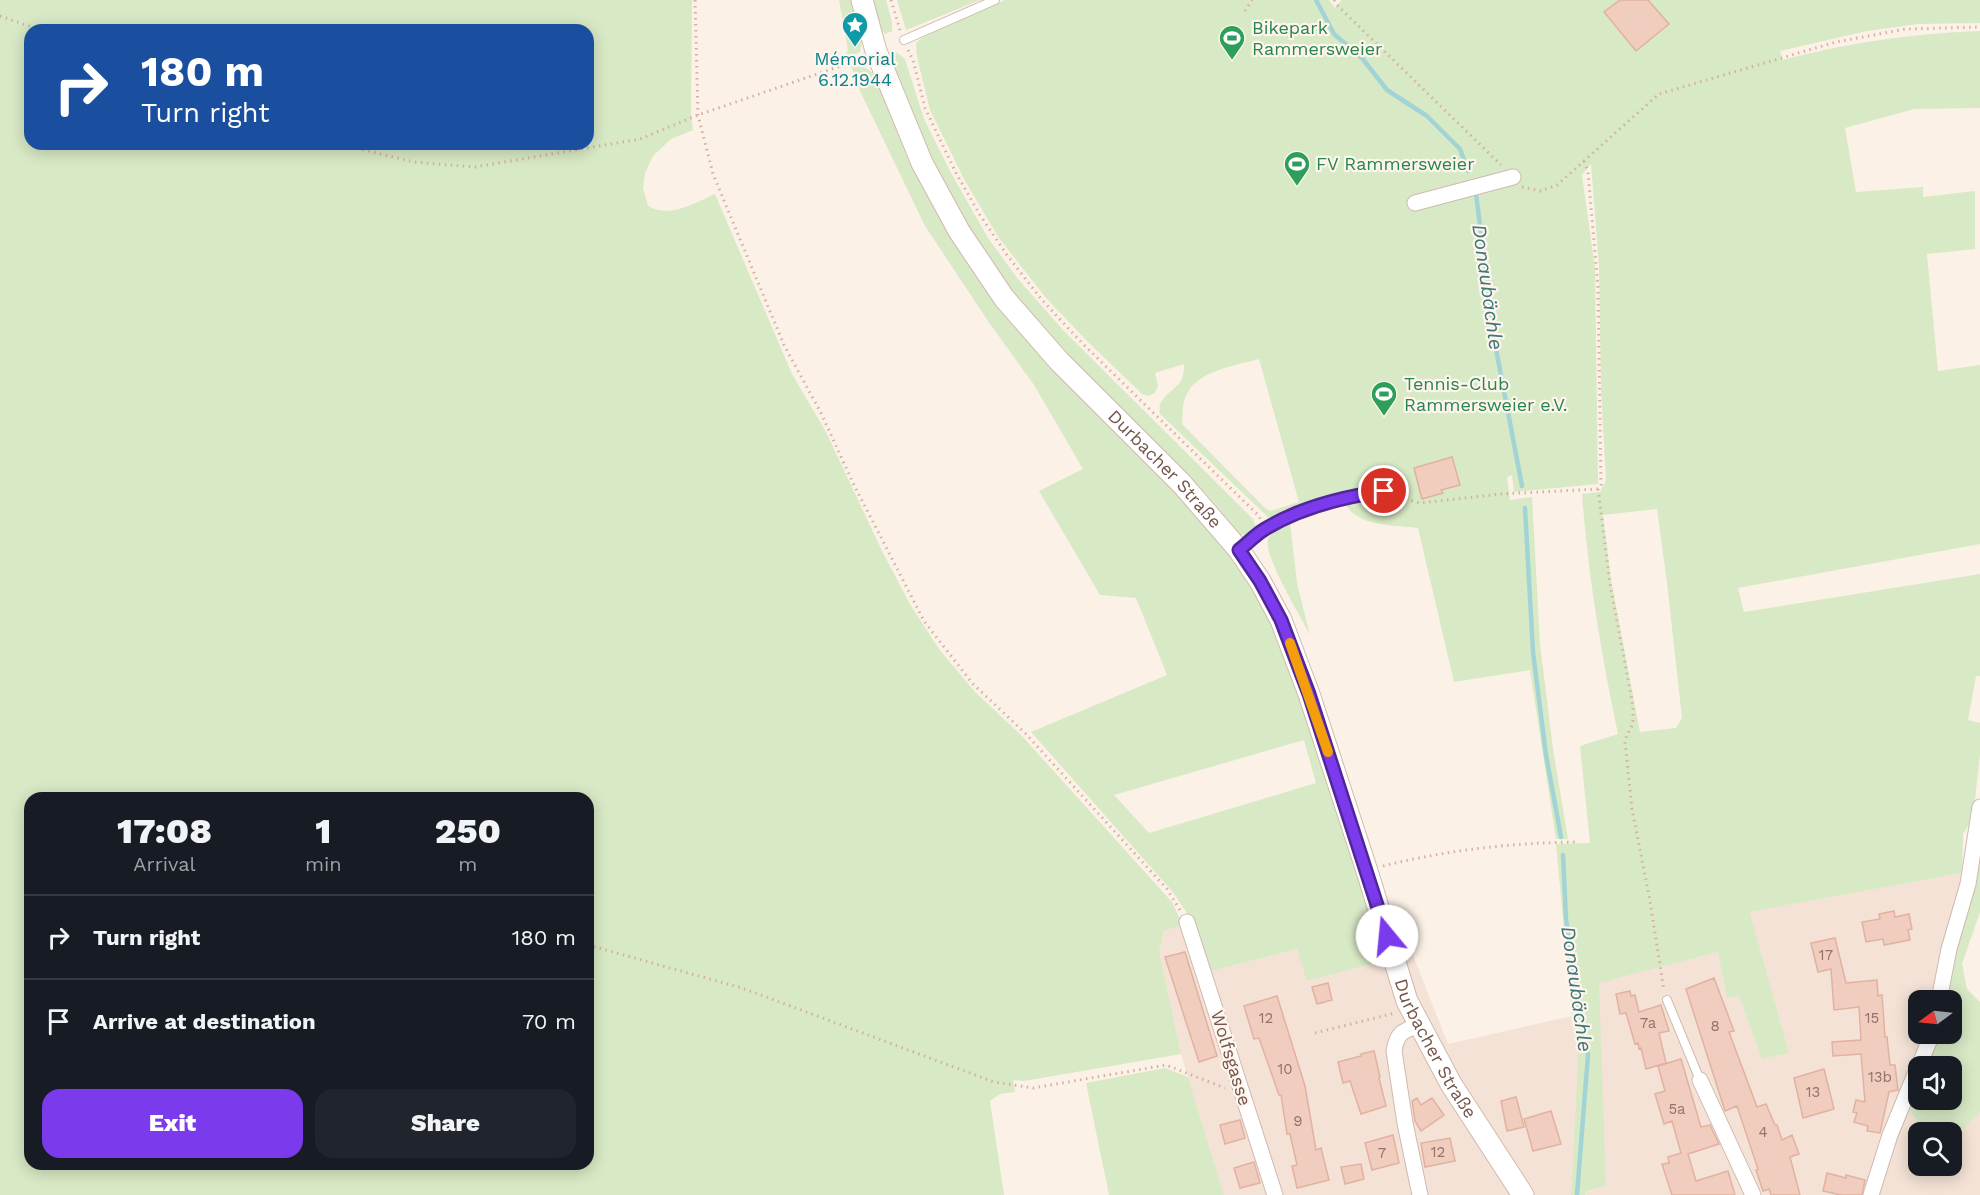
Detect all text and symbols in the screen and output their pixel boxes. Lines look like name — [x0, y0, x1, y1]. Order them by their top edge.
place icon: Mémorial 6.12.1944 — [840, 10, 870, 48]
place label: Bikepark Rammersweier — [1252, 17, 1382, 59]
sports icon: Bikepark Rammersweier — [1217, 23, 1247, 61]
text: 180 m — [141, 47, 264, 96]
icon: right — [42, 48, 120, 126]
place label: Mémorial 6.12.1944 — [814, 48, 896, 90]
text: Turn right — [141, 97, 270, 129]
sports icon: FV Rammersweier — [1282, 149, 1312, 187]
place label: FV Rammersweier — [1316, 153, 1475, 174]
water label: Donaubächle — [1467, 222, 1509, 352]
place label: Tennis-Club Rammersweier e.V. — [1404, 373, 1568, 415]
sports icon: Tennis-Club Rammersweier e.V. — [1369, 379, 1399, 417]
street label: Durbacher Straße — [1104, 405, 1226, 532]
pin — [1358, 465, 1409, 516]
icon: arrive — [1367, 474, 1400, 507]
text: 17:08 — [117, 810, 212, 852]
text: 1 — [315, 810, 331, 852]
text: 250 — [435, 810, 501, 852]
text: Arrival — [133, 852, 196, 876]
text: min — [305, 852, 342, 876]
text: m — [458, 852, 477, 876]
position arrow — [1355, 904, 1419, 968]
icon: right — [42, 921, 75, 954]
water label: Donaubächle — [1556, 924, 1598, 1054]
text: Turn right — [93, 925, 200, 950]
text: 180 m — [512, 925, 576, 950]
house number: 17 — [1819, 946, 1833, 964]
street label: Durbacher Straße — [1391, 976, 1481, 1122]
north arrow — [1908, 990, 1962, 1044]
map controls — [1908, 990, 1962, 1176]
icon: arrive — [42, 1005, 75, 1038]
street label: Wolfsgasse — [1207, 1008, 1256, 1108]
text: Arrive at destination — [93, 1009, 316, 1034]
text: 70 m — [522, 1009, 576, 1034]
house number: 12 — [1259, 1009, 1273, 1027]
house number: 15 — [1865, 1009, 1879, 1027]
house number: 7a — [1640, 1014, 1657, 1032]
house number: 8 — [1710, 1017, 1720, 1035]
button: sound — [1908, 1056, 1962, 1110]
house number: 10 — [1277, 1060, 1293, 1078]
house number: 13b — [1868, 1068, 1892, 1086]
house number: 13 — [1806, 1083, 1820, 1101]
button: Exit — [42, 1089, 303, 1158]
button: Share — [315, 1089, 576, 1158]
house number: 5a — [1668, 1100, 1686, 1118]
house number: 9 — [1293, 1112, 1303, 1130]
button: search — [1908, 1122, 1962, 1176]
house number: 4 — [1758, 1123, 1768, 1141]
house number: 12 — [1431, 1143, 1445, 1161]
house number: 7 — [1378, 1144, 1386, 1162]

